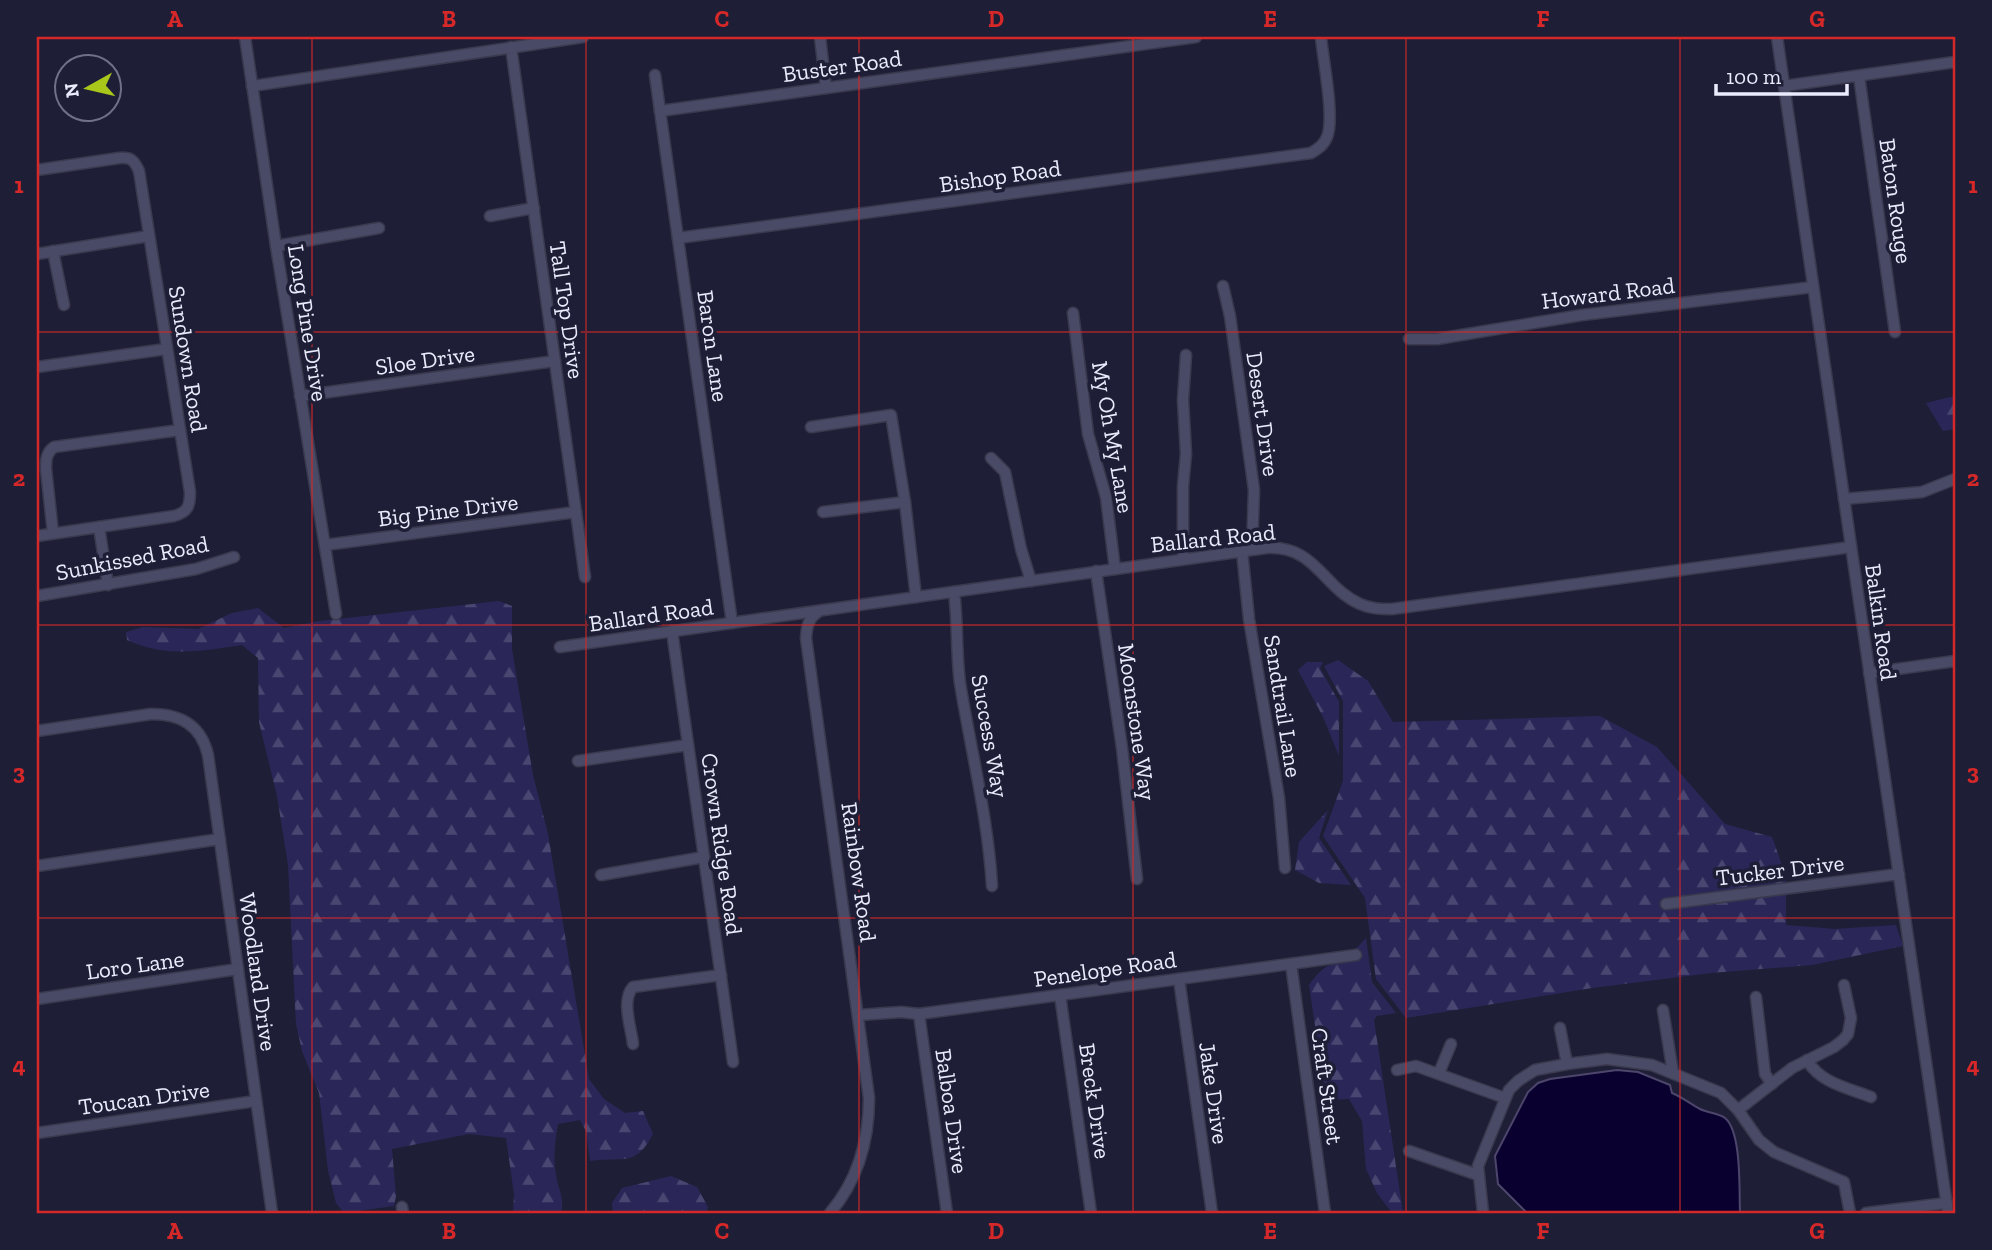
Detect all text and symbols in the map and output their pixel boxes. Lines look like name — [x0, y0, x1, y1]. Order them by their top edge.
text: A — [167, 5, 183, 33]
text: B — [442, 5, 456, 33]
text: C — [715, 5, 729, 33]
text: D — [988, 5, 1004, 33]
text: E — [1263, 5, 1277, 33]
text: F — [1536, 5, 1550, 33]
text: G — [1809, 5, 1825, 33]
street label: Buster Road — [781, 44, 904, 88]
north arrow — [52, 52, 122, 122]
scale bar — [1716, 52, 1847, 96]
text: 100 m — [1726, 64, 1781, 89]
text: N — [59, 82, 84, 99]
street label: Baton Rouge — [1873, 137, 1919, 265]
street label: Bishop Road — [937, 154, 1063, 198]
text: 1 — [14, 171, 24, 199]
text: 1 — [1968, 171, 1978, 199]
street label: Tall Top Drive — [544, 240, 590, 380]
street label: Long Pine Drive — [282, 243, 334, 403]
street label: Howard Road — [1540, 271, 1677, 315]
street label: Sundown Road — [163, 284, 213, 435]
street label: Baron Lane — [691, 288, 735, 404]
street label: Sloe Drive — [373, 339, 477, 381]
street label: Desert Drive — [1240, 350, 1286, 478]
street label: My Oh My Lane — [1086, 359, 1140, 515]
text: 2 — [13, 464, 25, 492]
text: 2 — [1967, 464, 1979, 492]
street label: Big Pine Drive — [376, 488, 520, 532]
street label: Ballard Road — [1149, 517, 1277, 558]
street label: Sunkissed Road — [53, 529, 211, 587]
street label: Balkin Road — [1859, 562, 1903, 682]
street label: Ballard Road — [587, 592, 715, 638]
street label: Sandtrail Lane — [1258, 633, 1308, 779]
street label: Moonstone Way — [1112, 642, 1162, 803]
street label: Success Way — [965, 672, 1015, 800]
street label: Crown Ridge Road — [695, 751, 749, 937]
text: 3 — [13, 758, 25, 786]
text: 3 — [1967, 758, 1979, 786]
street label: Rainbow Road — [835, 800, 883, 944]
street label: Tucker Drive — [1714, 848, 1846, 892]
street label: Woodland Drive — [233, 891, 283, 1053]
street label: Loro Lane — [84, 944, 186, 986]
street label: Penelope Road — [1032, 945, 1178, 993]
street label: Craft Street — [1305, 1026, 1349, 1146]
street label: Jake Drive — [1193, 1040, 1235, 1146]
street label: Breck Drive — [1073, 1041, 1117, 1161]
street label: Balboa Drive — [929, 1047, 975, 1175]
text: 4 — [12, 1051, 26, 1079]
text: 4 — [1966, 1051, 1980, 1079]
street label: Toucan Drive — [77, 1075, 211, 1121]
text: A — [167, 1217, 183, 1245]
text: B — [442, 1217, 456, 1245]
text: C — [715, 1217, 729, 1245]
text: D — [988, 1217, 1004, 1245]
text: E — [1263, 1217, 1277, 1245]
text: F — [1536, 1217, 1550, 1245]
text: G — [1809, 1217, 1825, 1245]

